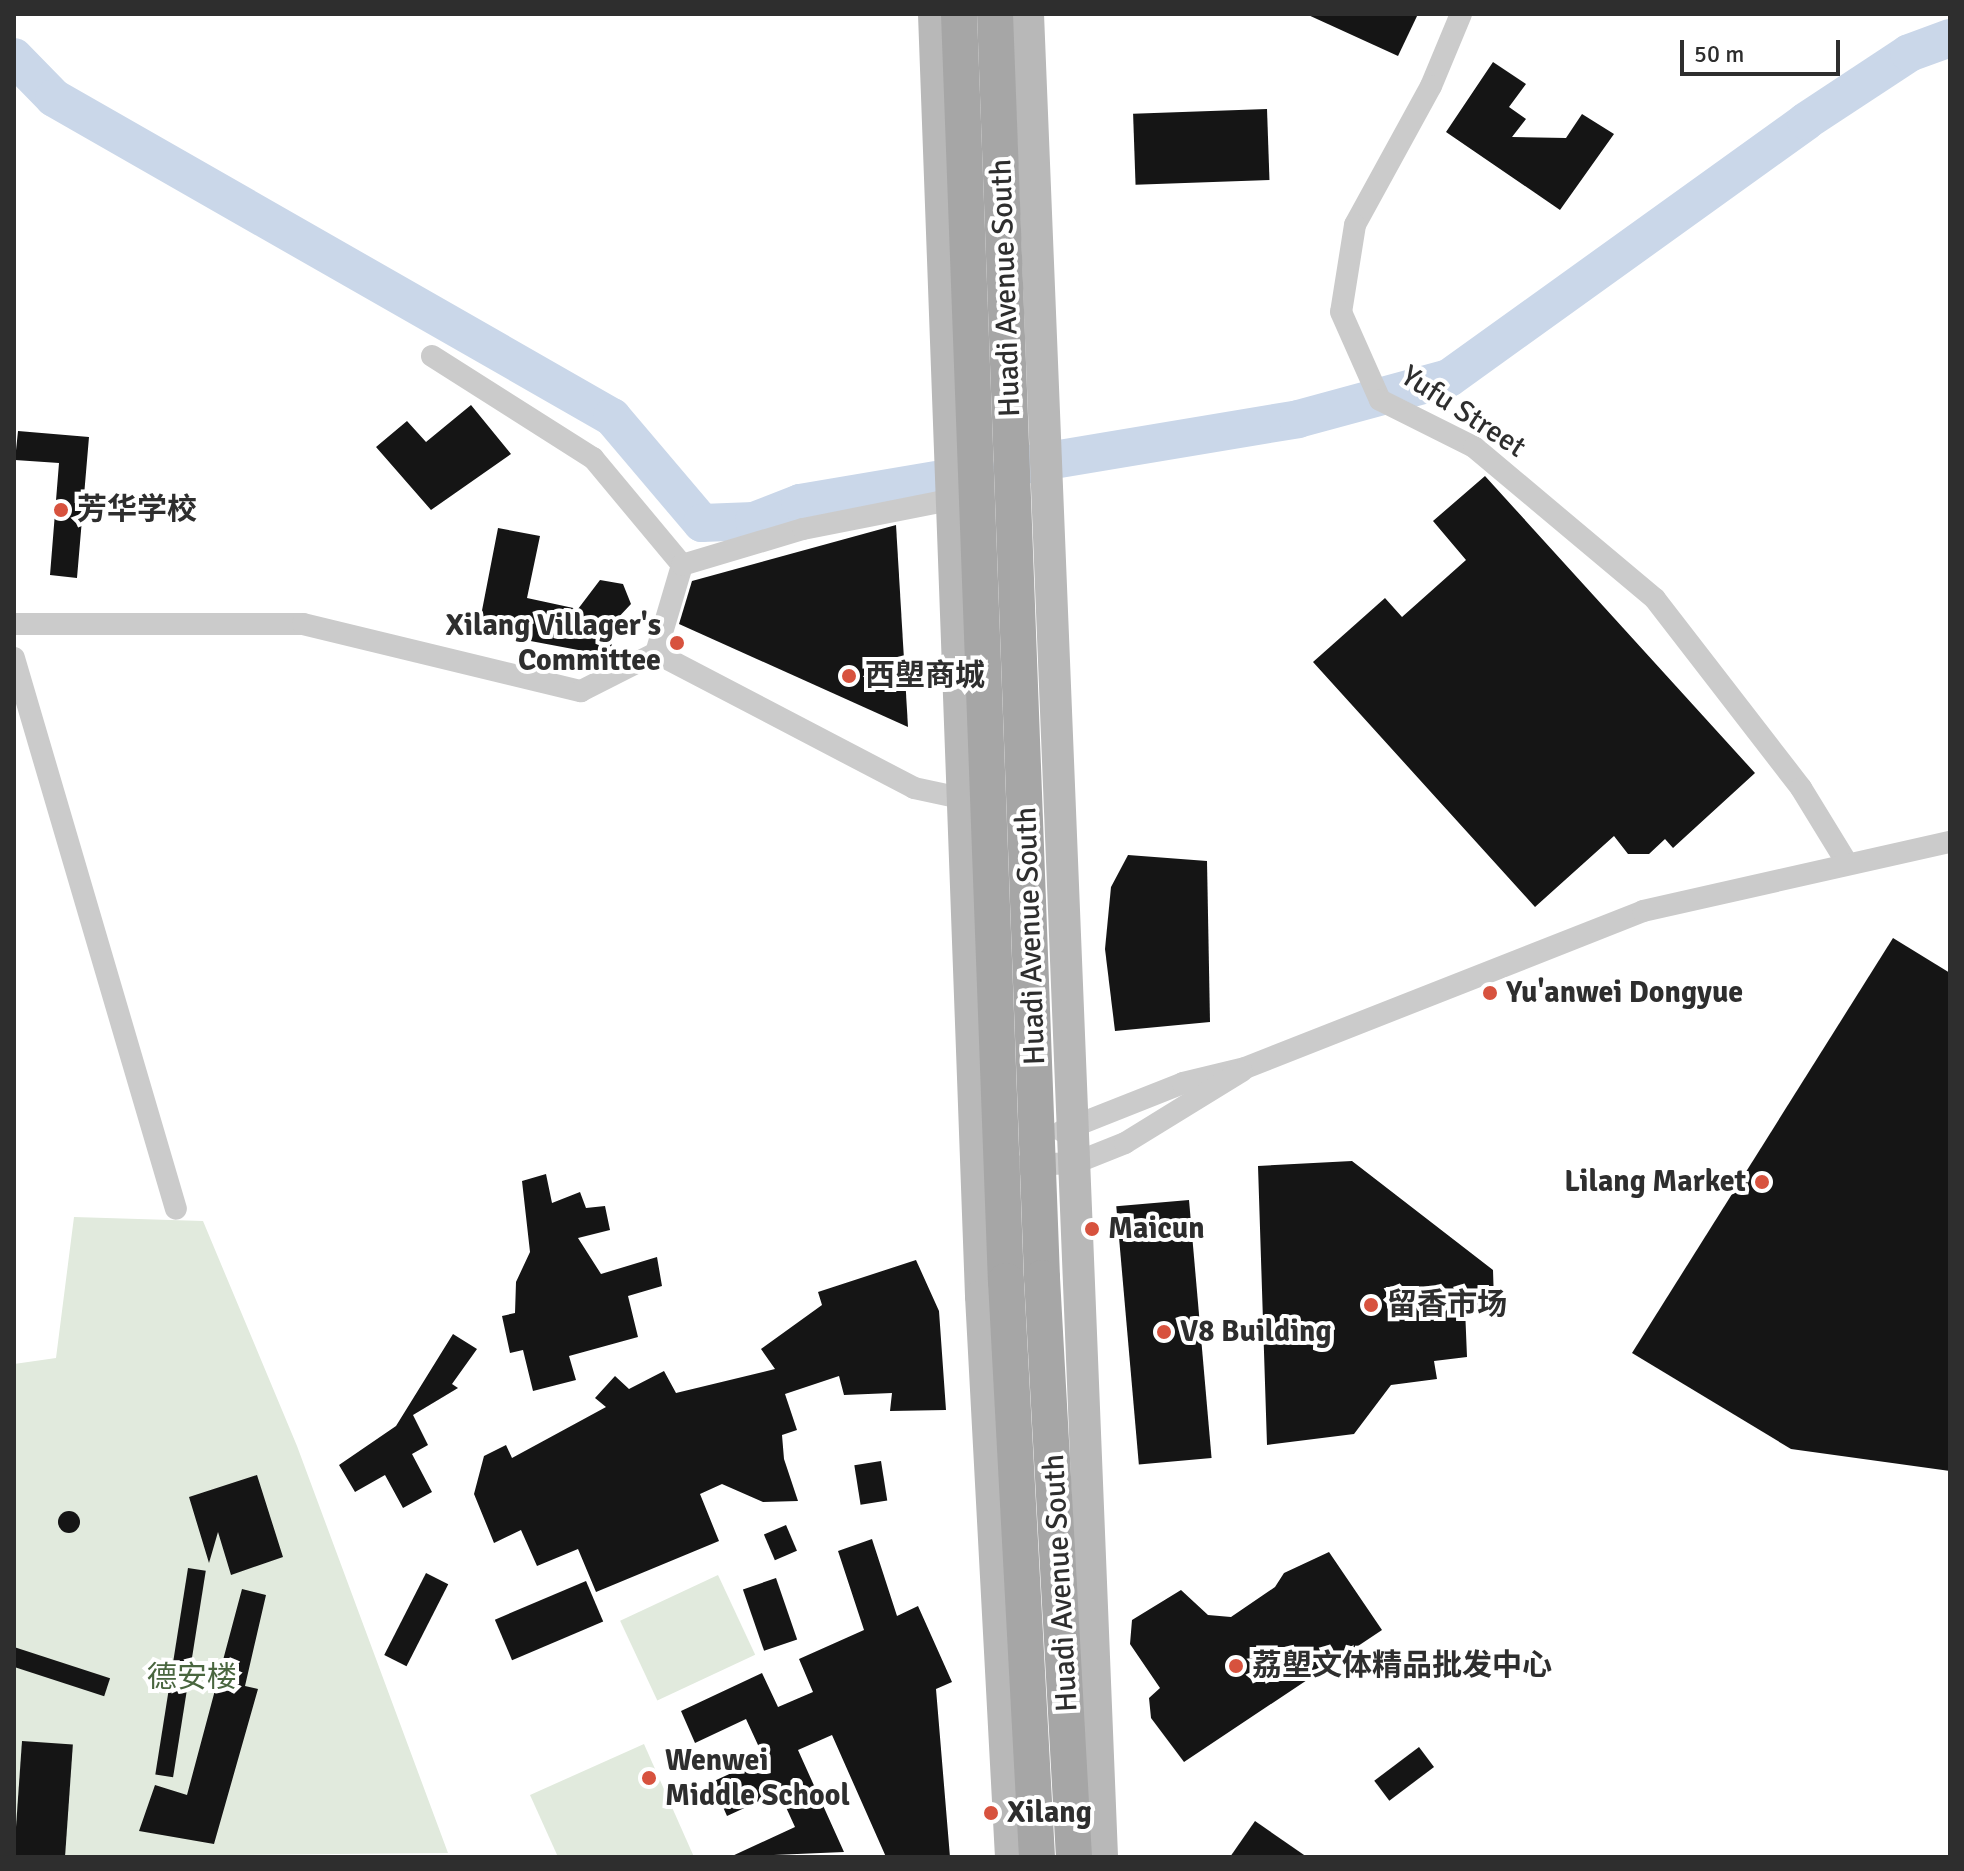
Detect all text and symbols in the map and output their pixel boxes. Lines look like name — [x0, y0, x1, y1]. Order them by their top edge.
scale bar — [1684, 24, 1844, 74]
text: 50 m — [1694, 39, 1744, 69]
street label: Huadi Avenue South — [984, 158, 1028, 418]
street label: Yufu Street — [1394, 358, 1532, 466]
place label: 芳华学校 — [77, 492, 197, 528]
marker: 芳华学校 — [52, 501, 70, 519]
place label: Xilang Villager's Committee — [446, 608, 661, 678]
marker: Xilang Villager's Committee — [668, 634, 686, 652]
place label: 西塱商城 — [865, 658, 985, 694]
marker: 西塱商城 — [840, 667, 858, 685]
street label: Huadi Avenue South — [1009, 806, 1053, 1066]
place label: Yu'anwei Dongyue — [1506, 975, 1743, 1011]
marker: Yu'anwei Dongyue — [1481, 984, 1499, 1002]
place label: Lilang Market — [1564, 1164, 1746, 1200]
marker: Lilang Market — [1753, 1173, 1771, 1191]
place label: Maicun — [1108, 1211, 1205, 1247]
marker: Maicun — [1083, 1220, 1101, 1238]
place label: 留香市场 — [1387, 1287, 1507, 1323]
marker: 留香市场 — [1362, 1296, 1380, 1314]
place label: V8 Building — [1180, 1314, 1332, 1350]
marker: V8 Building — [1155, 1323, 1173, 1341]
street label: Huadi Avenue South — [1036, 1453, 1086, 1713]
place label: 荔塱文体精品批发中心 — [1252, 1648, 1552, 1684]
marker: 荔塱文体精品批发中心 — [1227, 1657, 1245, 1675]
park label: 德安楼 — [147, 1660, 237, 1696]
place label: Wenwei Middle School — [665, 1743, 850, 1814]
marker: Wenwei Middle School — [640, 1769, 658, 1787]
place label: Xilang — [1007, 1795, 1092, 1831]
marker: Xilang — [982, 1804, 1000, 1822]

